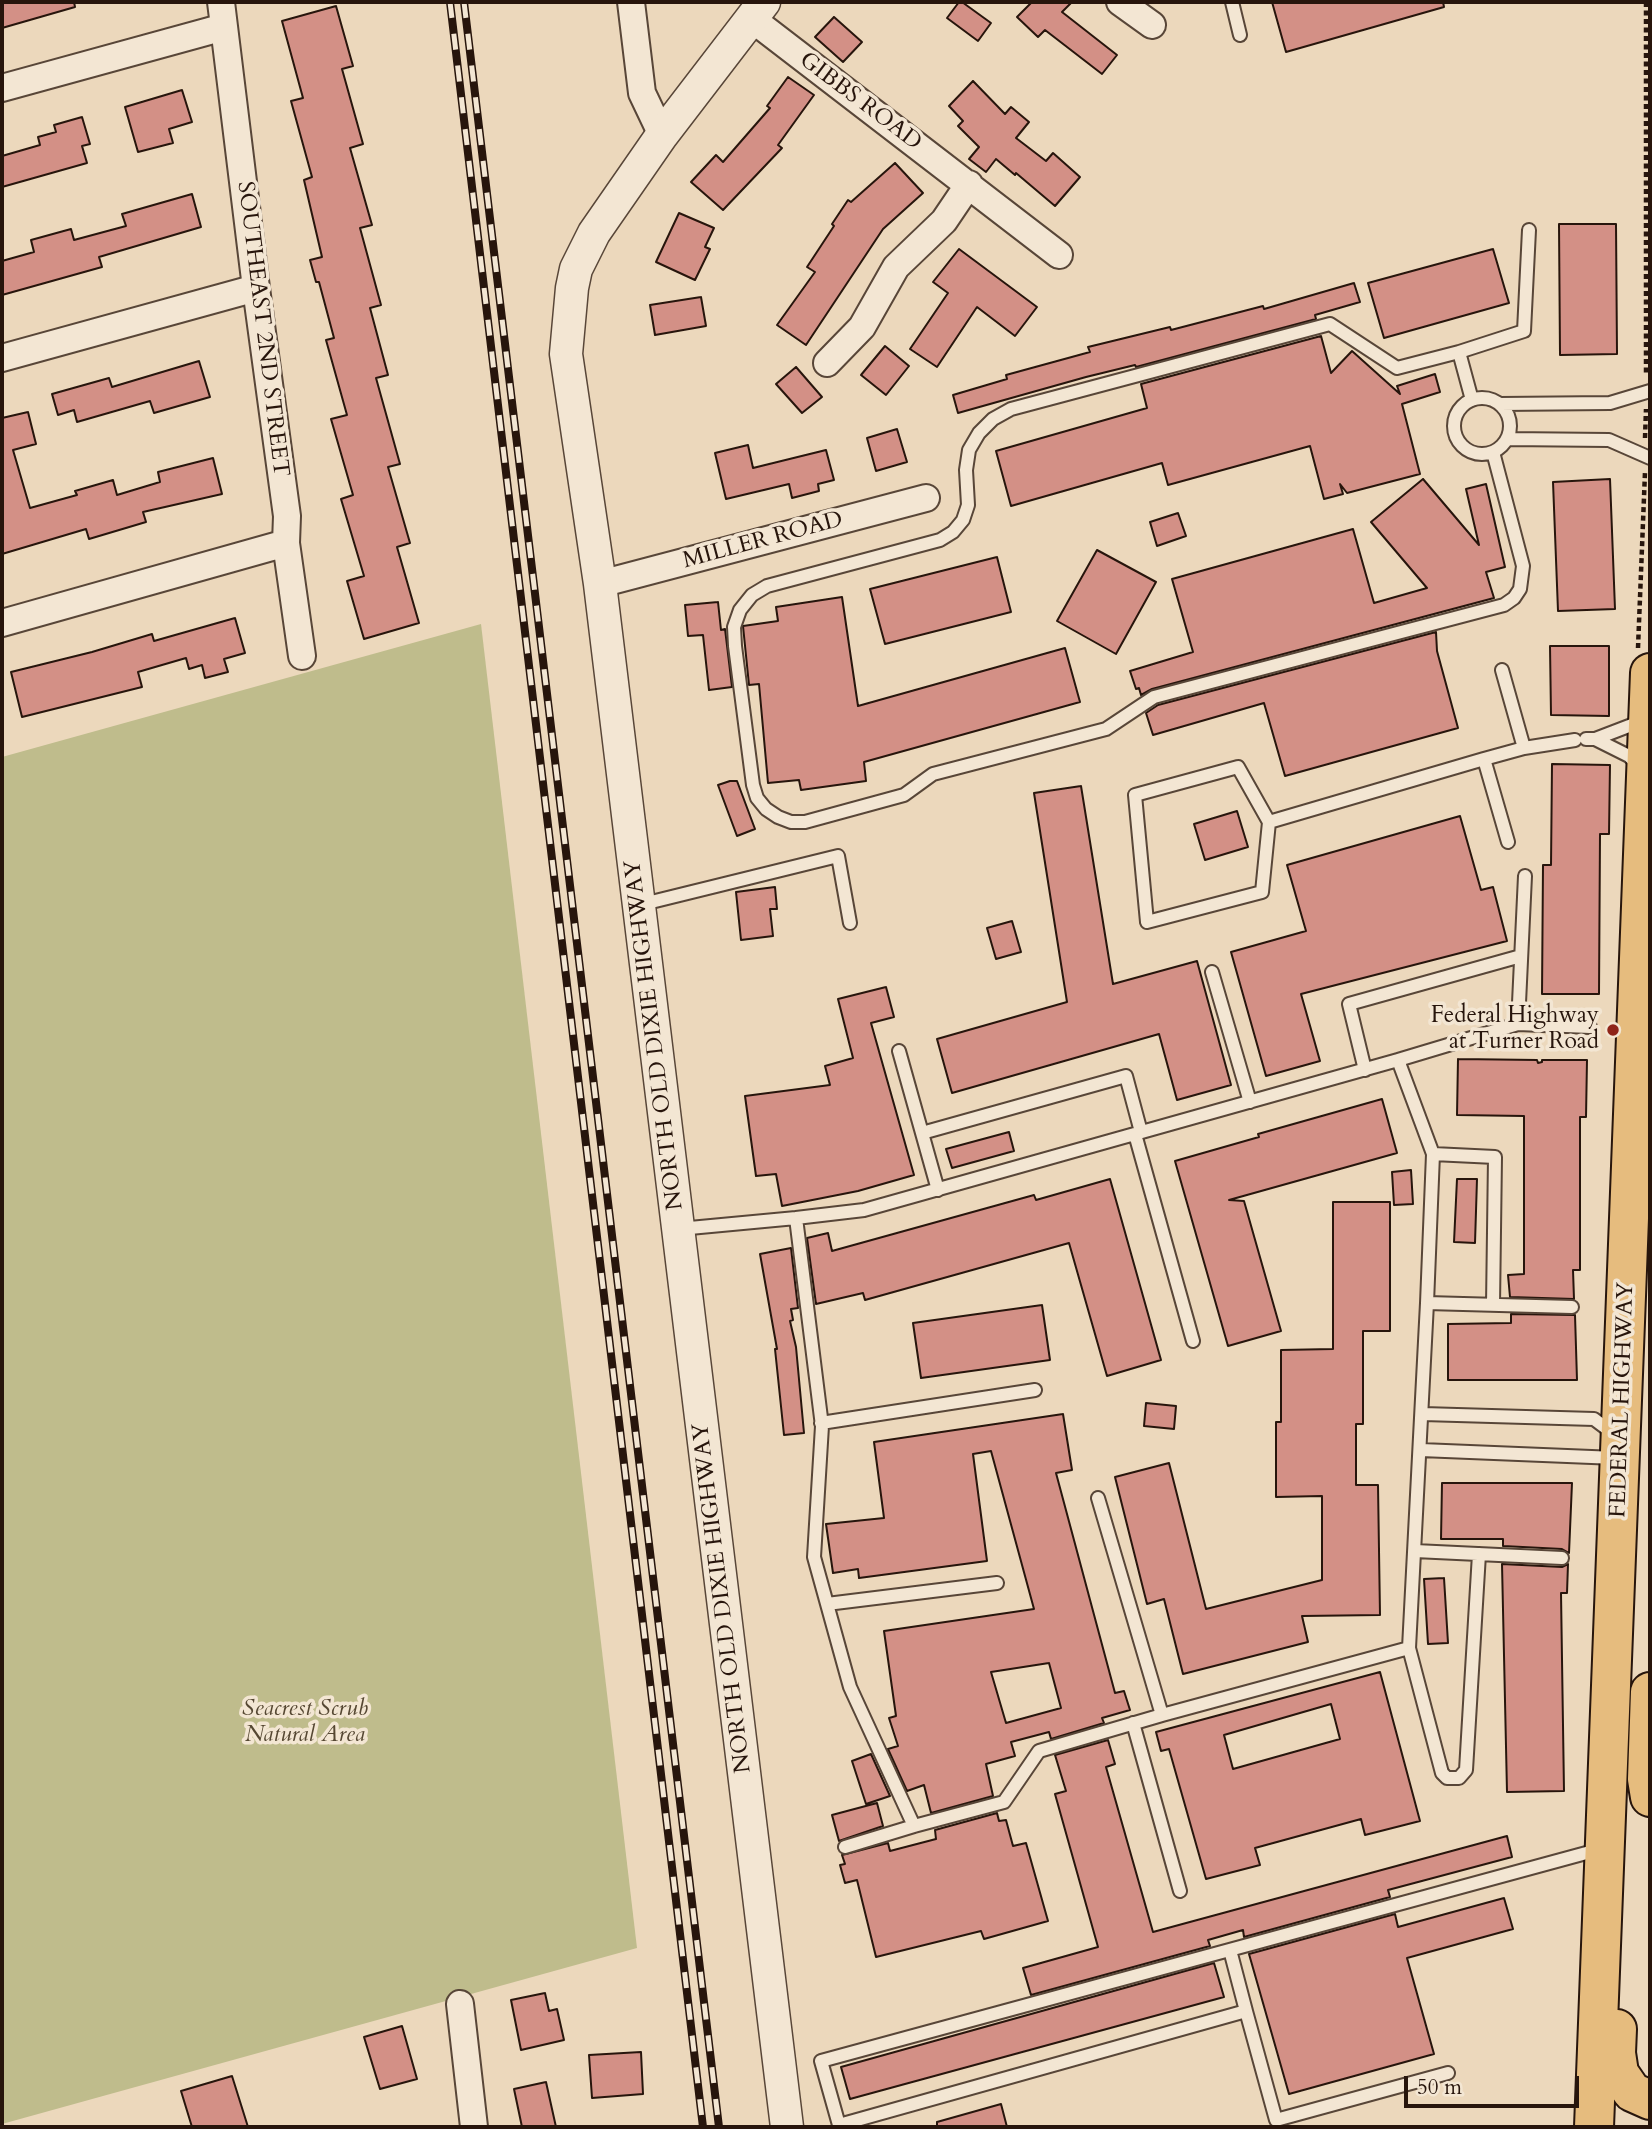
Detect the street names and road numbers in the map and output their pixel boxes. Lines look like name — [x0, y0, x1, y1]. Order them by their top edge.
street label: GIBBS ROAD — [793, 47, 927, 157]
street label: SOUTHEAST 2ND STREET — [230, 180, 294, 478]
street label: MILLER ROAD — [680, 506, 846, 576]
street label: NORTH OLD DIXIE HIGHWAY — [620, 858, 690, 1212]
street label: FEDERAL HIGHWAY — [1605, 1282, 1641, 1518]
street label: NORTH OLD DIXIE HIGHWAY — [688, 1421, 758, 1775]

